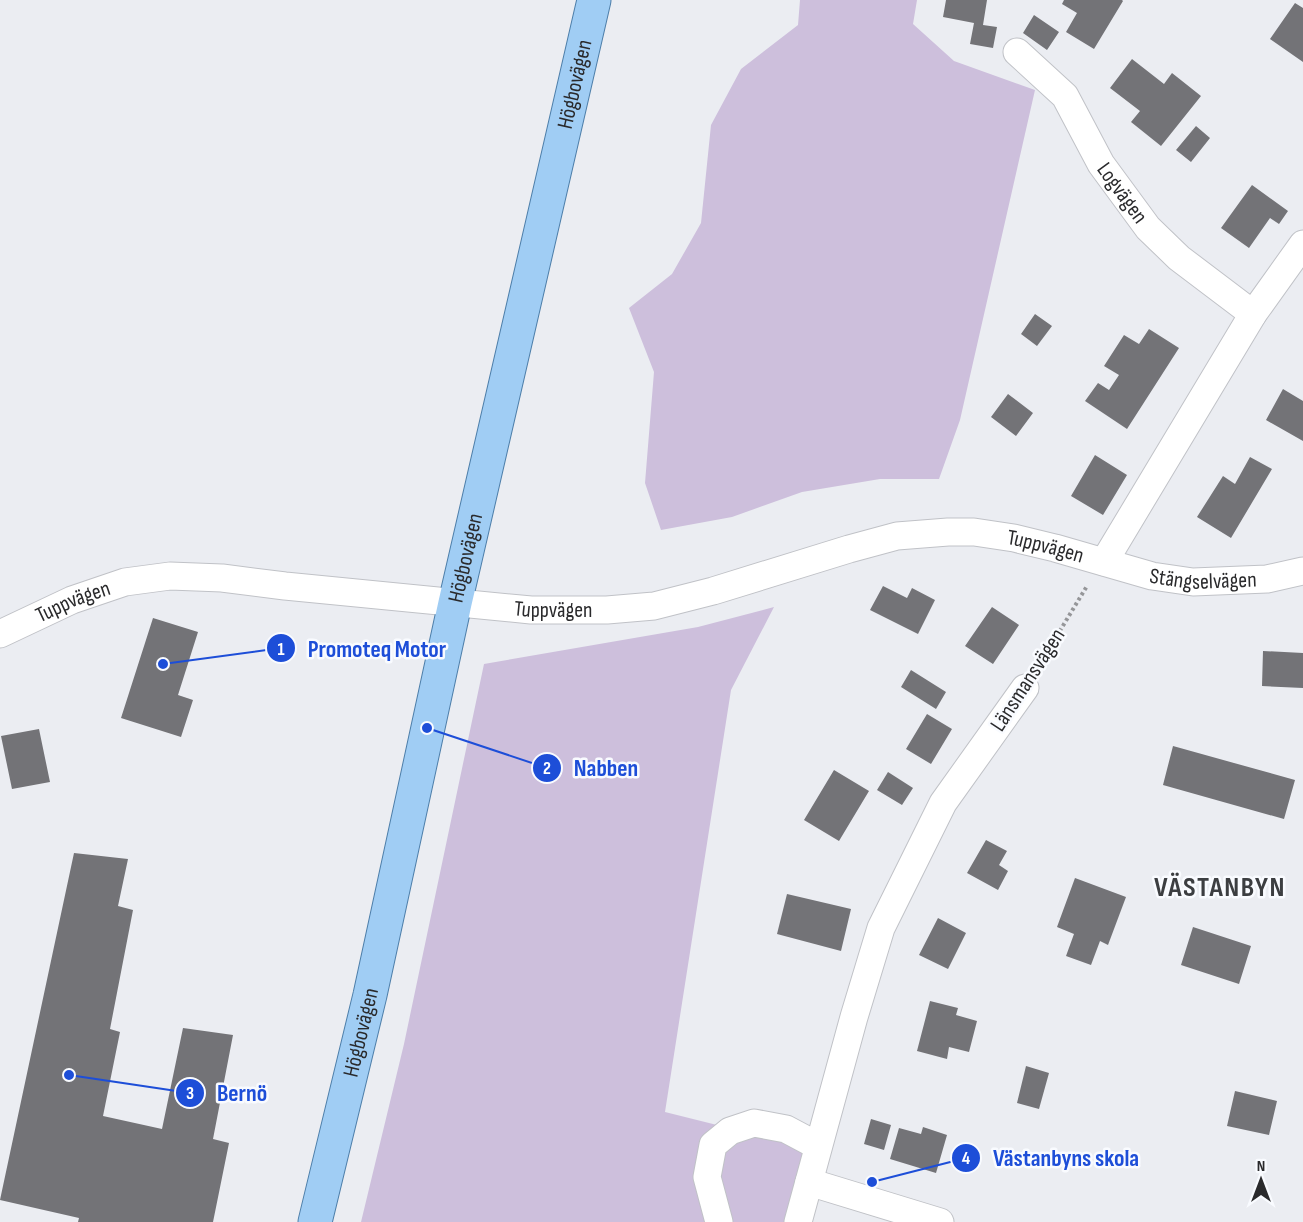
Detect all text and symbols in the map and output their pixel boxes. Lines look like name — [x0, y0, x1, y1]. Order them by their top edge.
street label: Högbovägen — [551, 37, 598, 132]
street label: Logvägen — [1091, 157, 1154, 229]
street label: Högbovägen — [442, 511, 489, 605]
street label: Tuppvägen — [1006, 524, 1087, 569]
street label: Stängselvägen — [1148, 562, 1257, 596]
street label: Tuppvägen — [31, 575, 114, 629]
street label: Tuppvägen — [513, 595, 592, 624]
street label: Länsmansvägen — [985, 623, 1071, 737]
callout: Promoteq Motor — [266, 627, 459, 669]
text: Promoteq Motor — [308, 635, 447, 664]
text: 1 — [277, 639, 285, 660]
callout: Nabben — [532, 747, 650, 789]
text: Nabben — [574, 754, 638, 783]
text: 2 — [543, 758, 551, 779]
district label: VÄSTANBYN — [1154, 871, 1286, 904]
street label: Högbovägen — [337, 985, 385, 1080]
callout: Bernö — [175, 1072, 279, 1114]
text: Bernö — [217, 1079, 267, 1108]
text: 3 — [186, 1083, 194, 1104]
callout: Västanbyns skola — [951, 1137, 1151, 1179]
text: Västanbyns skola — [993, 1144, 1139, 1173]
text: 4 — [962, 1148, 971, 1169]
north arrow — [1231, 1150, 1291, 1210]
text: N — [1257, 1157, 1265, 1176]

